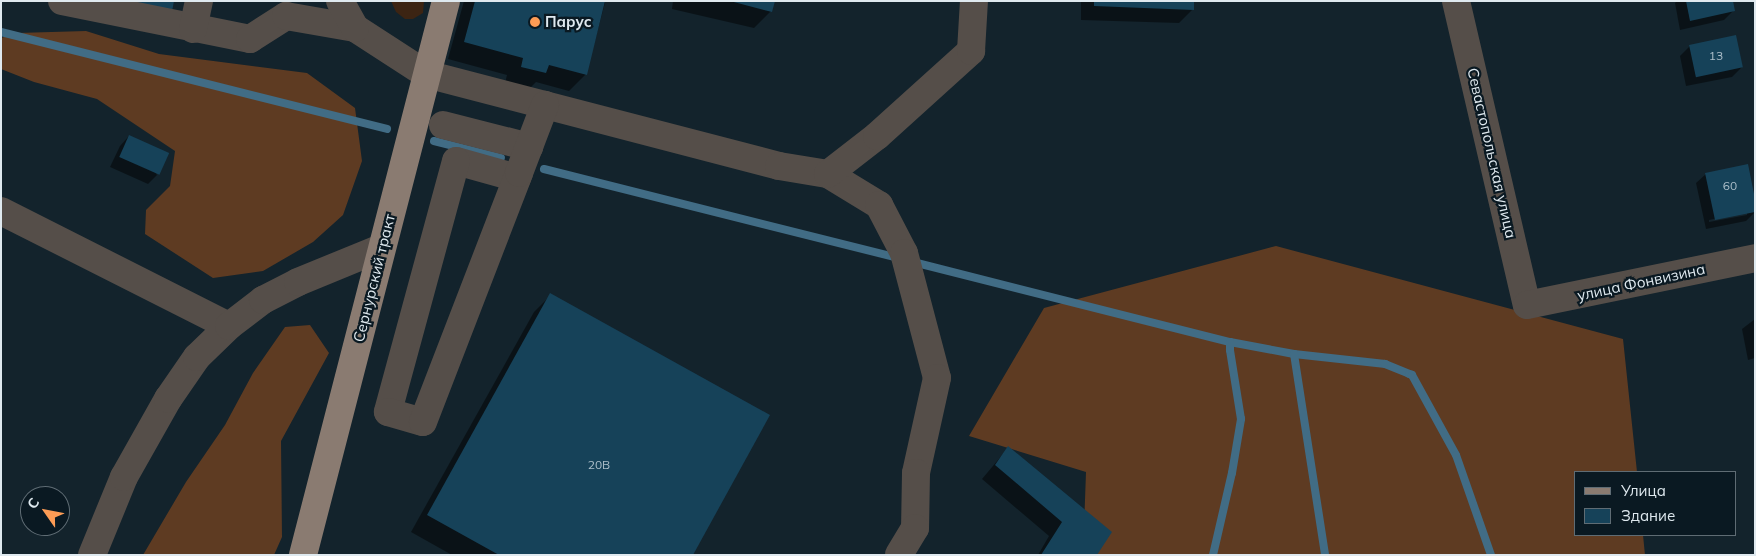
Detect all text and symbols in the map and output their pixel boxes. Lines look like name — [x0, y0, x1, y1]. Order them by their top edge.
place label: Парус — [545, 13, 591, 31]
marker: Парус — [529, 16, 541, 28]
house number: 13 — [1709, 49, 1723, 63]
street label: Севастопольская улица — [1464, 66, 1520, 240]
house number: 60 — [1723, 179, 1737, 193]
street label: Сернурский тракт — [349, 212, 399, 344]
street label: улица Фонвизина — [1575, 260, 1707, 304]
house number: 20В — [588, 458, 610, 472]
legend — [1574, 471, 1736, 536]
text: Улица — [1621, 481, 1666, 500]
north arrow — [20, 486, 70, 536]
text: С — [23, 494, 43, 512]
text: Здание — [1621, 506, 1675, 525]

